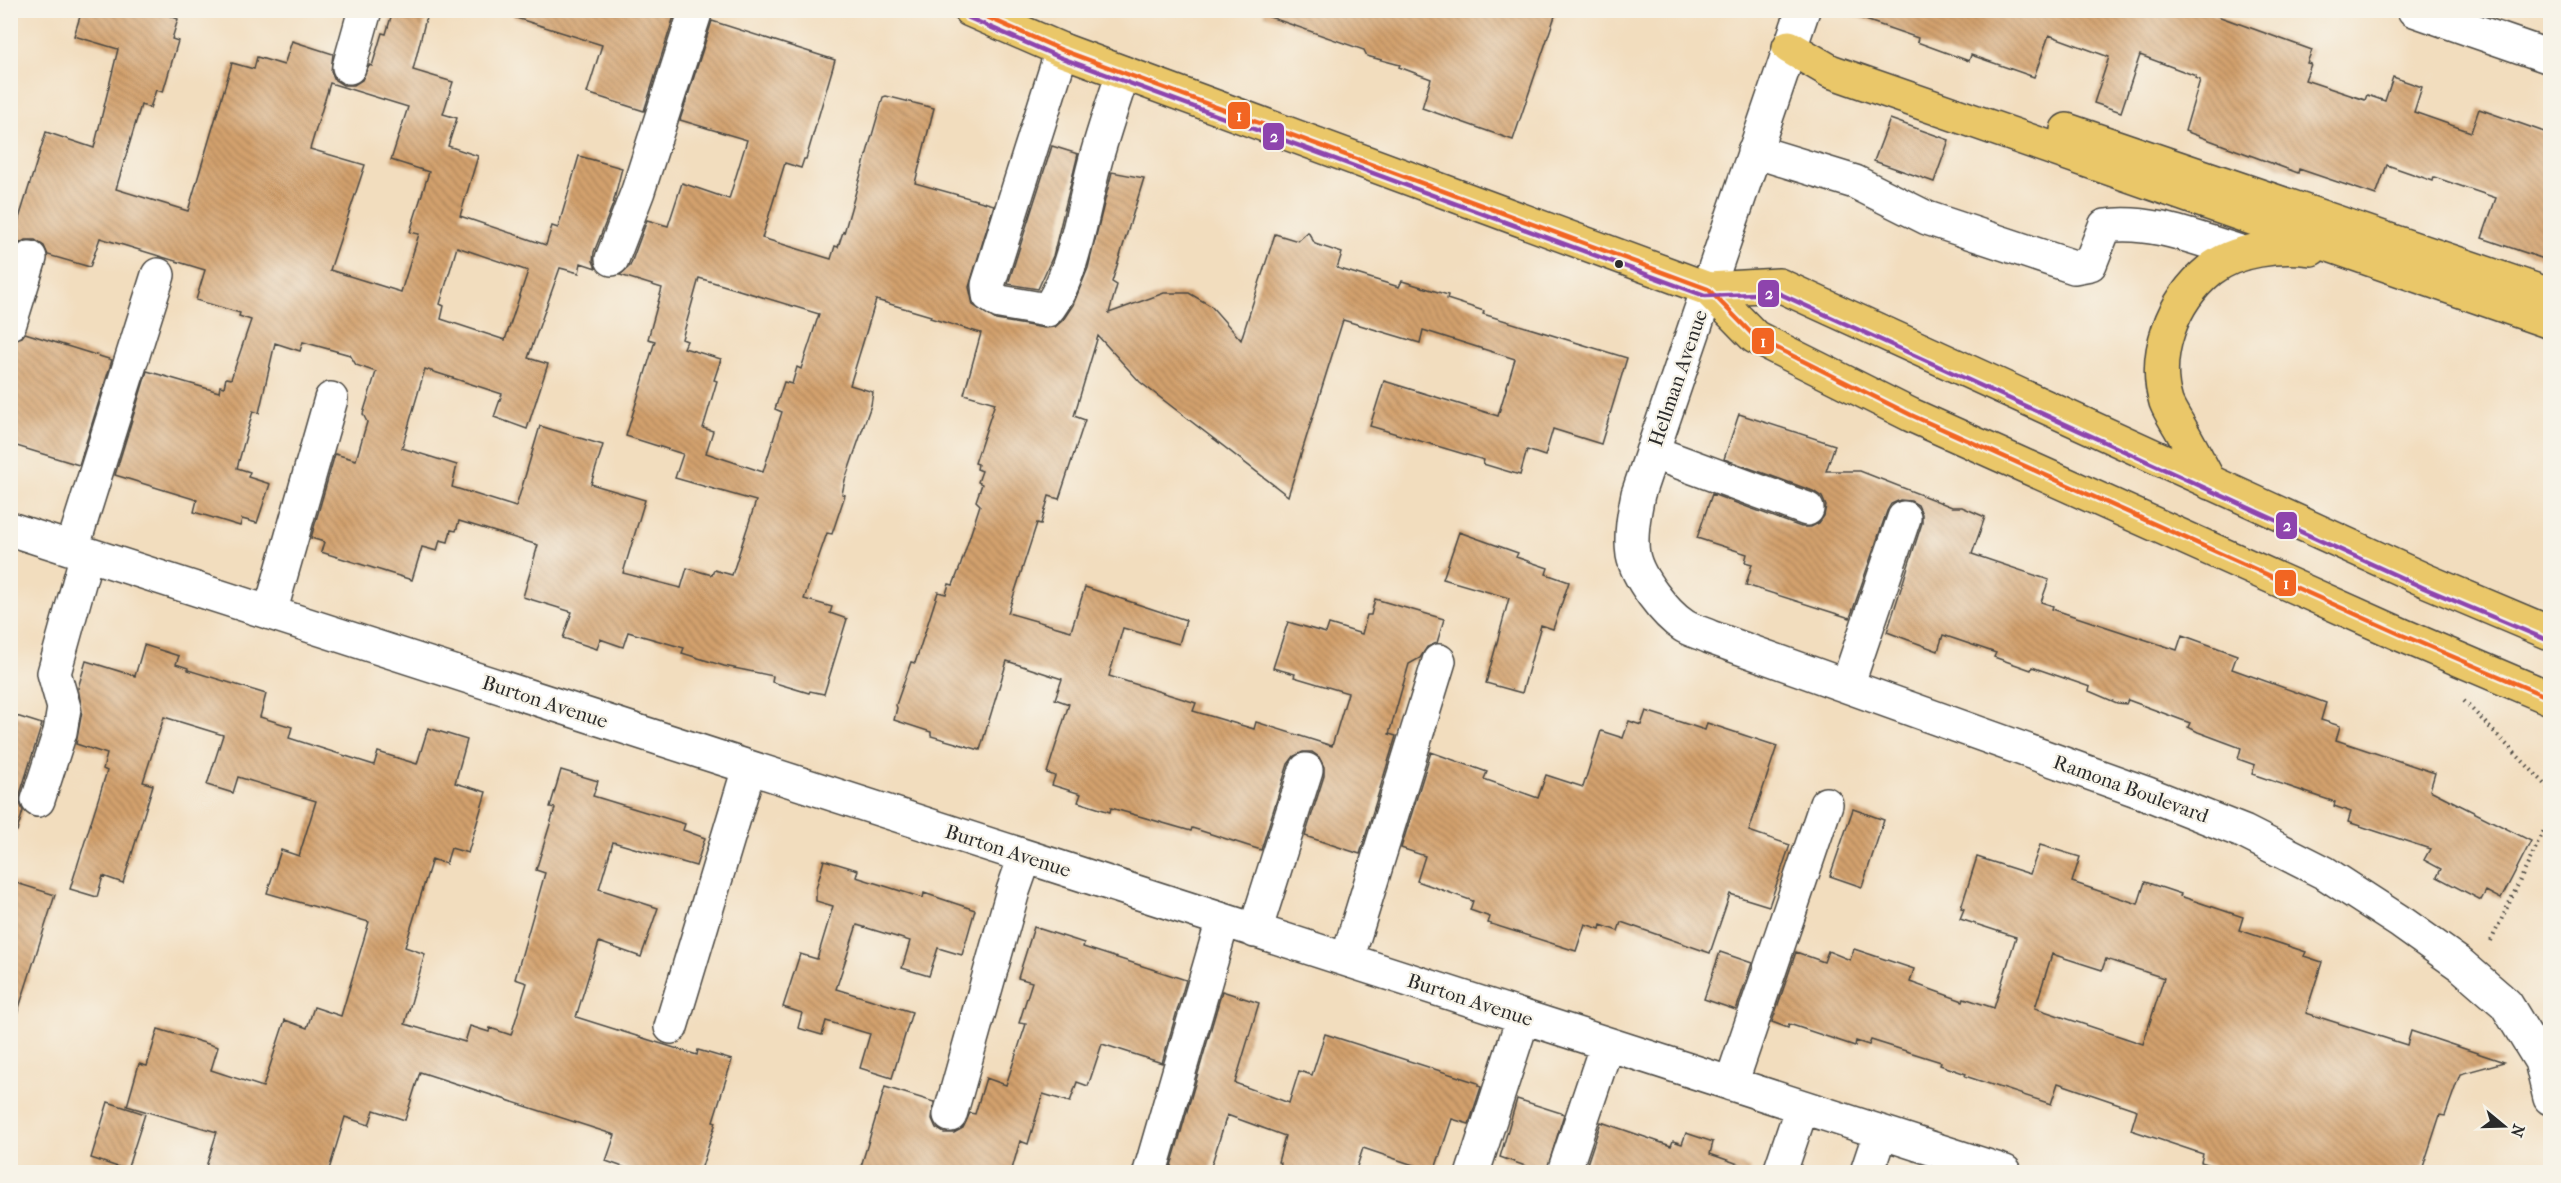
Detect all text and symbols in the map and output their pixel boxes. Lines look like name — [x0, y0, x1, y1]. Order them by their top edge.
line badge: 1 — [1227, 101, 1251, 130]
text: 1 — [1236, 106, 1242, 125]
line badge: 2 — [1262, 122, 1285, 151]
text: 2 — [1270, 127, 1278, 146]
unlabelled marker — [1613, 258, 1625, 270]
line badge: 2 — [1757, 279, 1780, 308]
text: 2 — [1765, 284, 1773, 303]
street label: Hellman Avenue — [1644, 307, 1712, 449]
line badge: 1 — [1751, 327, 1775, 355]
text: 1 — [1760, 332, 1766, 351]
line badge: 2 — [2275, 511, 2298, 540]
text: 2 — [2283, 516, 2291, 535]
line badge: 1 — [2274, 569, 2297, 597]
text: 1 — [2283, 574, 2289, 593]
street label: Burton Avenue — [479, 671, 611, 733]
street label: Ramona Boulevard — [2050, 750, 2213, 828]
street label: Burton Avenue — [942, 820, 1074, 882]
street label: Burton Avenue — [1404, 969, 1536, 1031]
north arrow — [2474, 1096, 2534, 1156]
text: N — [2506, 1122, 2529, 1140]

